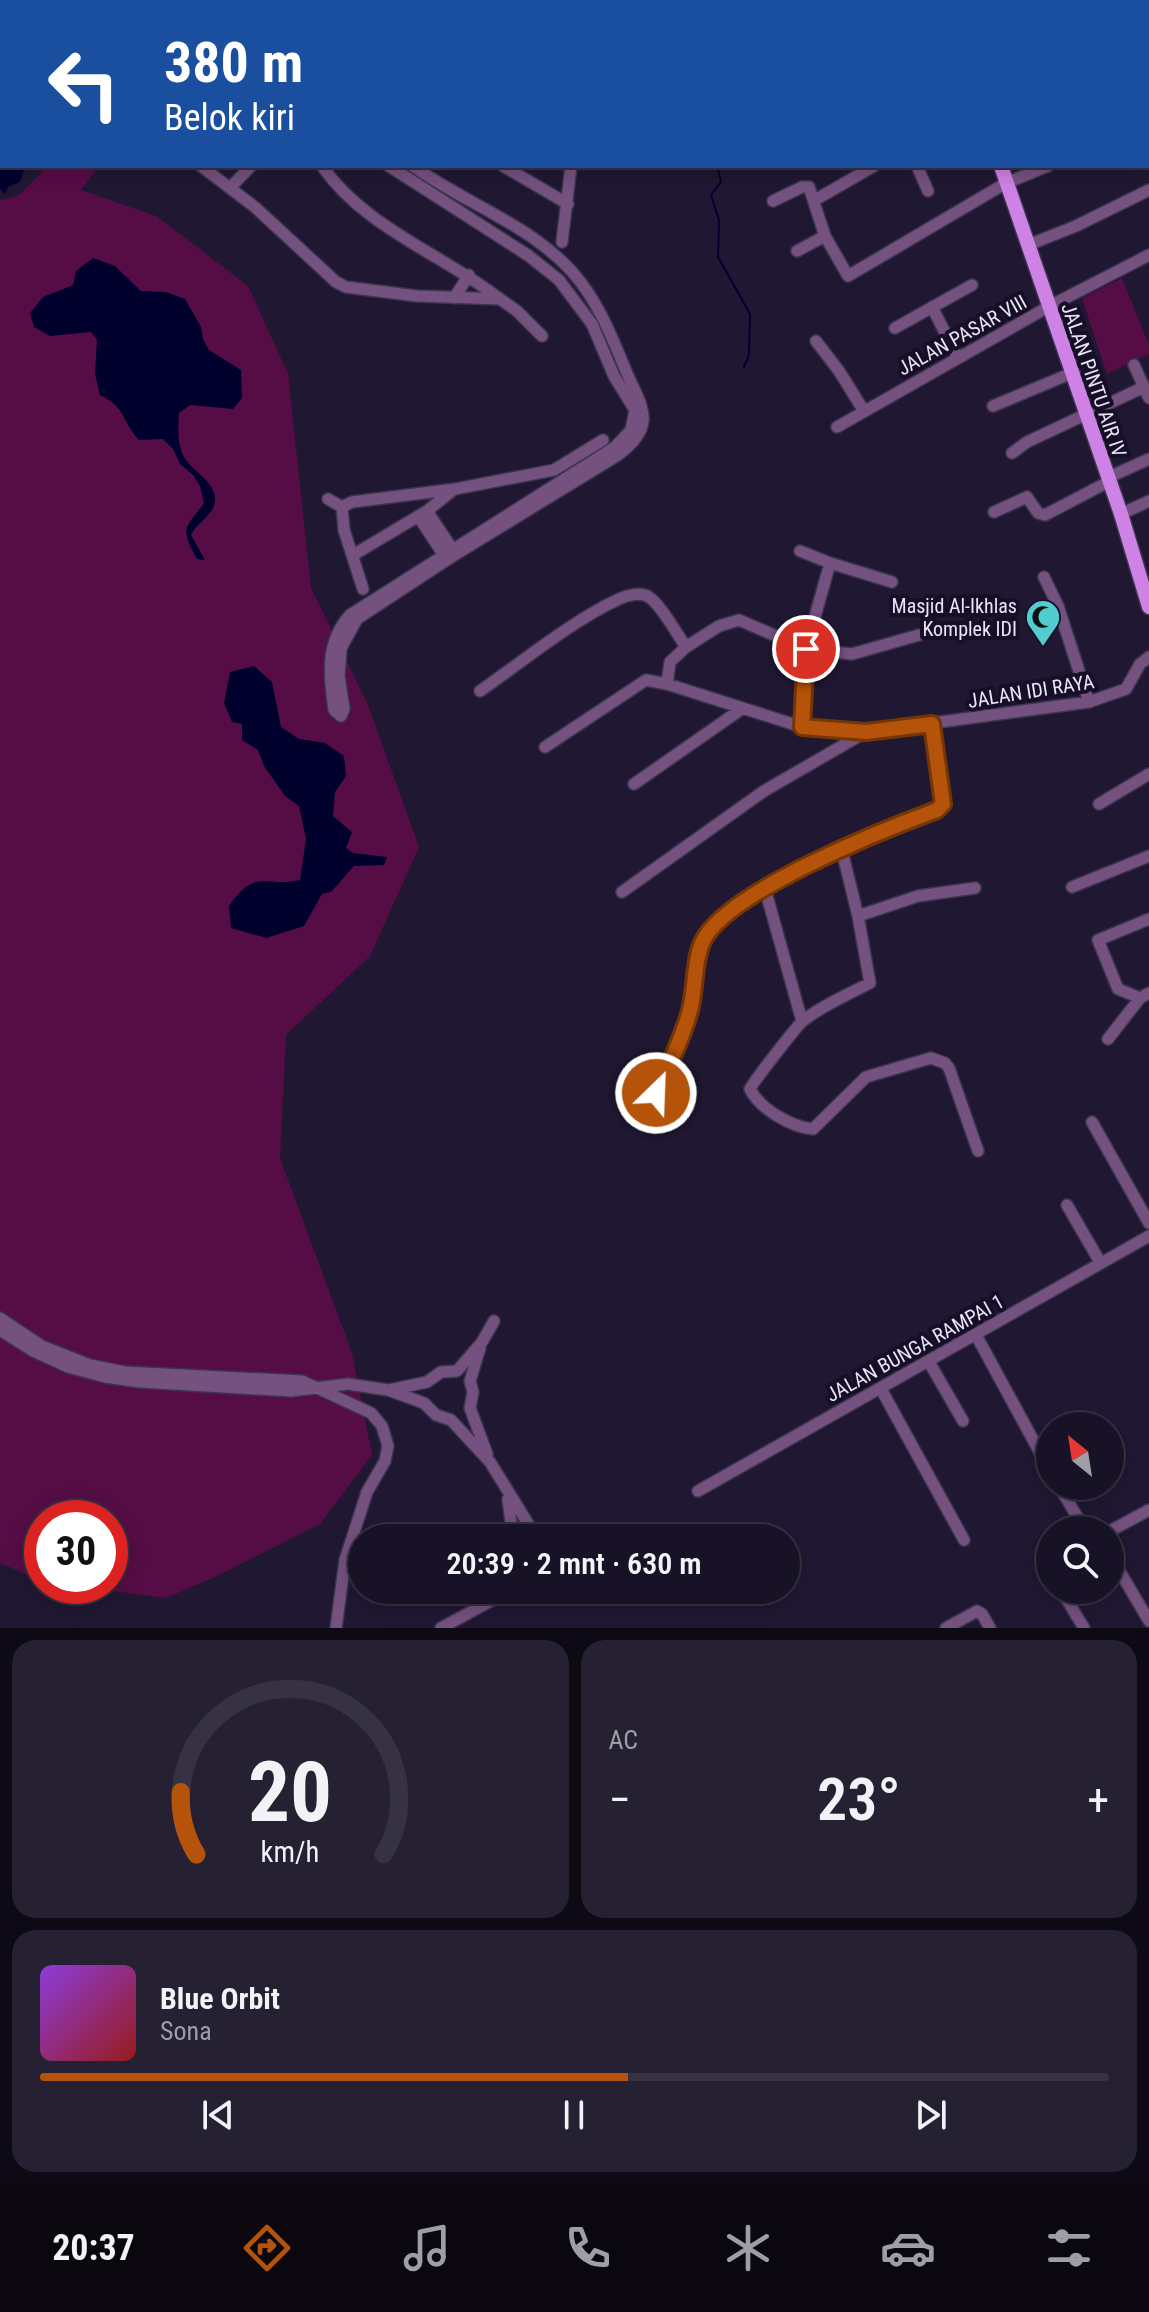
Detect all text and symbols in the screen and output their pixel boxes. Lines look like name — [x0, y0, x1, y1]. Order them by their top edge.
text: 380 m — [164, 30, 303, 96]
icon: left — [32, 32, 136, 136]
text: Belok kiri — [164, 97, 295, 139]
street label: JALAN PASAR VIII — [893, 290, 1031, 380]
street label: JALAN PINTU AIR IV — [1056, 300, 1132, 460]
place label: Masjid Al-Ikhlas Komplek IDI — [892, 594, 1017, 641]
mosque icon: Masjid Al-Ikhlas Komplek IDI — [1024, 598, 1062, 648]
pin — [772, 615, 840, 683]
icon: arrive — [784, 627, 828, 671]
street label: JALAN IDI RAYA — [966, 669, 1096, 713]
position arrow — [614, 1051, 698, 1135]
street label: JALAN BUNGA RAMPAI 1 — [822, 1289, 1008, 1407]
north arrow — [1036, 1412, 1124, 1500]
map controls — [1036, 1412, 1124, 1604]
speed limit sign: 30 — [24, 1500, 128, 1604]
button: search — [1036, 1516, 1124, 1604]
text: 20:39 · 2 mnt · 630 m — [446, 1546, 702, 1581]
text: AC — [609, 1725, 638, 1755]
text: 20 — [248, 1744, 332, 1841]
text: 23° — [817, 1764, 901, 1835]
text: − — [609, 1774, 631, 1826]
text: + — [1087, 1774, 1109, 1826]
text: km/h — [261, 1835, 320, 1869]
text: Blue Orbit — [160, 1981, 280, 2016]
text: Sona — [160, 2016, 212, 2046]
icon: previous — [196, 2093, 240, 2137]
icon: pause — [552, 2093, 596, 2137]
icon: next — [909, 2093, 953, 2137]
icon: directions — [239, 2220, 295, 2276]
icon: music — [399, 2220, 455, 2276]
icon: phone — [560, 2220, 616, 2276]
icon: climate — [720, 2220, 776, 2276]
icon: car — [880, 2220, 936, 2276]
icon: filters — [1041, 2220, 1097, 2276]
text: 20:37 — [52, 2227, 135, 2269]

